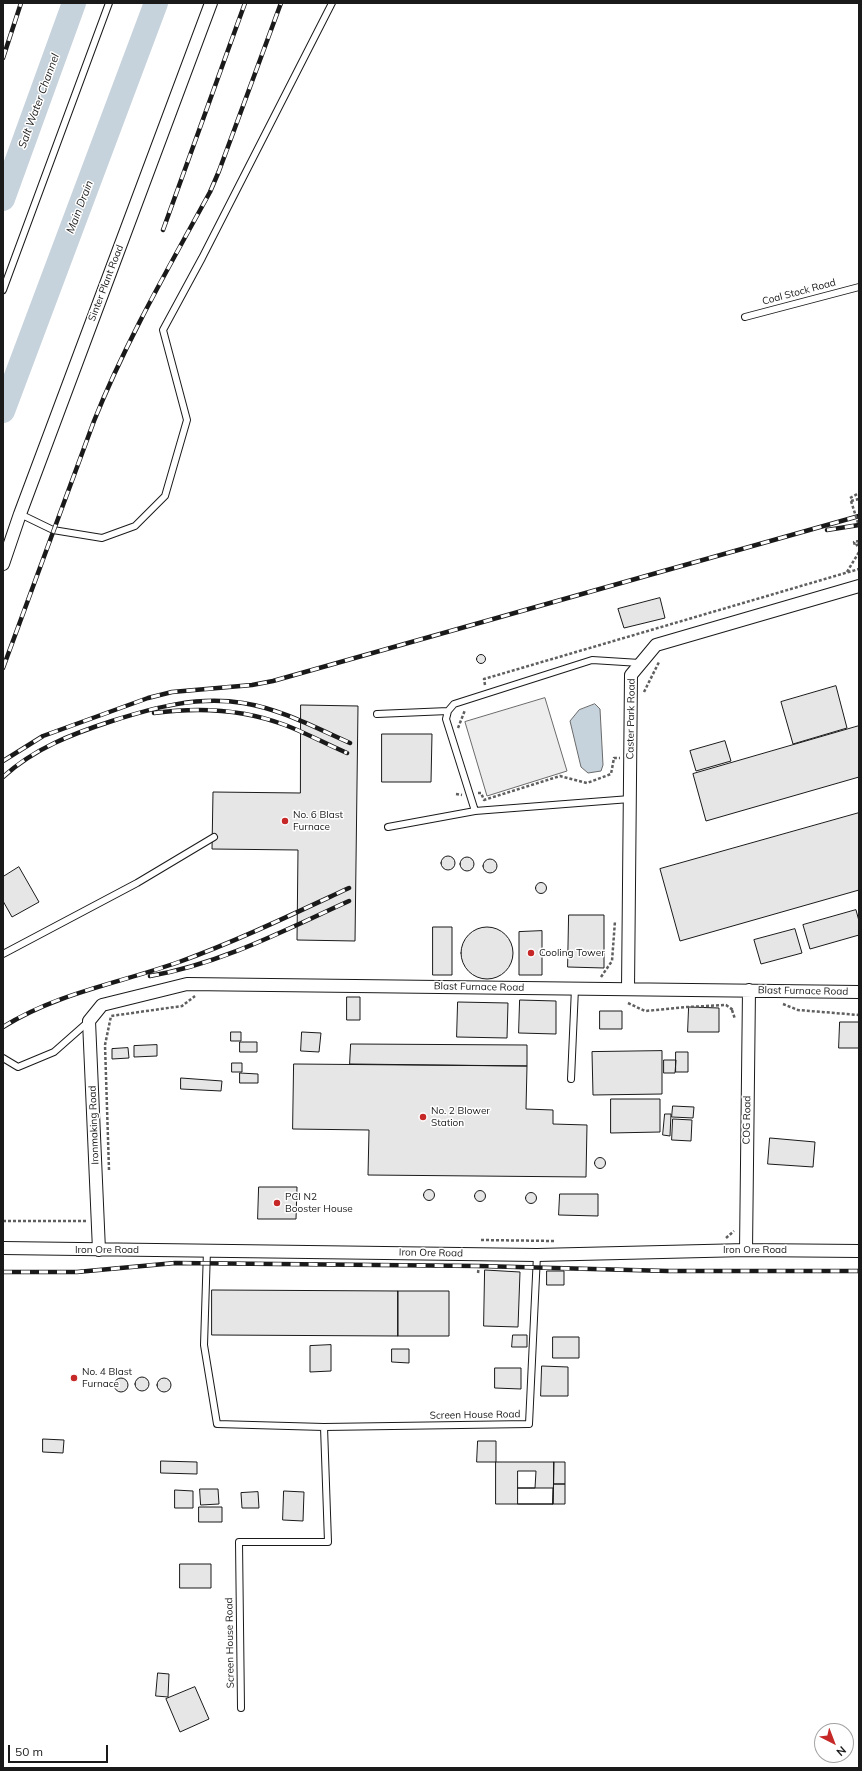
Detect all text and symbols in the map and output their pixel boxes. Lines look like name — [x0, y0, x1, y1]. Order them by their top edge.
water label: Salt Water Channel — [16, 52, 62, 150]
water label: Main Drain — [64, 179, 96, 235]
street label: Sinter Plant Road — [86, 243, 126, 323]
street label: Coal Stock Road — [761, 276, 837, 308]
street label: Caster Park Road — [624, 678, 638, 760]
place label: No. 6 Blast Furnace — [293, 809, 343, 832]
marker: No. 6 Blast Furnace — [280, 816, 290, 826]
place label: Cooling Tower — [539, 947, 605, 959]
marker: Cooling Tower — [526, 948, 536, 958]
street label: Blast Furnace Road — [434, 980, 524, 994]
street label: Blast Furnace Road — [758, 984, 848, 998]
street label: Ironmaking Road — [87, 1085, 101, 1165]
street label: COG Road — [741, 1096, 753, 1144]
place label: No. 2 Blower Station — [431, 1105, 490, 1128]
marker: No. 2 Blower Station — [418, 1112, 428, 1122]
place label: PCI N2 Booster House — [285, 1191, 353, 1214]
marker: PCI N2 Booster House — [272, 1198, 282, 1208]
street label: Iron Ore Road — [75, 1244, 139, 1256]
street label: Iron Ore Road — [723, 1244, 787, 1256]
street label: Iron Ore Road — [399, 1246, 463, 1260]
place label: No. 4 Blast Furnace — [82, 1366, 132, 1390]
marker: No. 4 Blast Furnace — [69, 1373, 79, 1383]
street label: Screen House Road — [430, 1408, 520, 1422]
street label: Screen House Road — [223, 1598, 237, 1688]
north arrow — [814, 1723, 854, 1763]
scale bar — [10, 1737, 110, 1763]
text: N — [834, 1743, 849, 1759]
text: 50 m — [15, 1744, 43, 1759]

